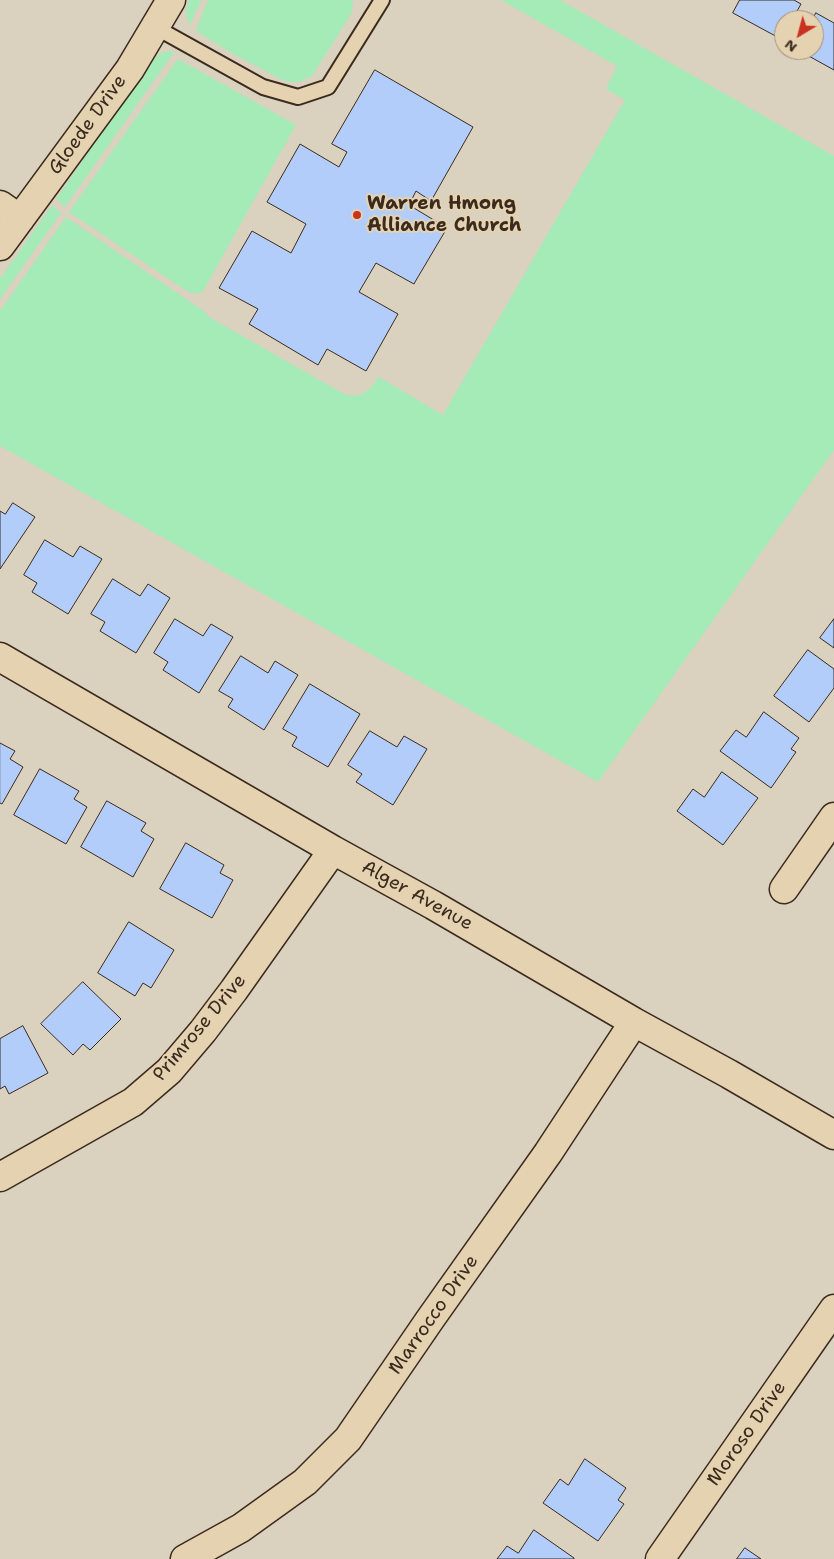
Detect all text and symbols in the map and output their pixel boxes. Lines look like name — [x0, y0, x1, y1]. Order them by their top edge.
north arrow — [774, 10, 824, 60]
text: N — [781, 36, 800, 57]
street label: Gloede Drive — [44, 71, 132, 179]
place label: Warren Hmong Alliance Church — [367, 193, 522, 237]
marker: Warren Hmong Alliance Church — [351, 209, 363, 221]
street label: Alger Avenue — [357, 856, 477, 936]
street label: Primrose Drive — [149, 970, 251, 1086]
street label: Marrocco Drive — [384, 1251, 484, 1379]
street label: Moroso Drive — [703, 1377, 791, 1491]

